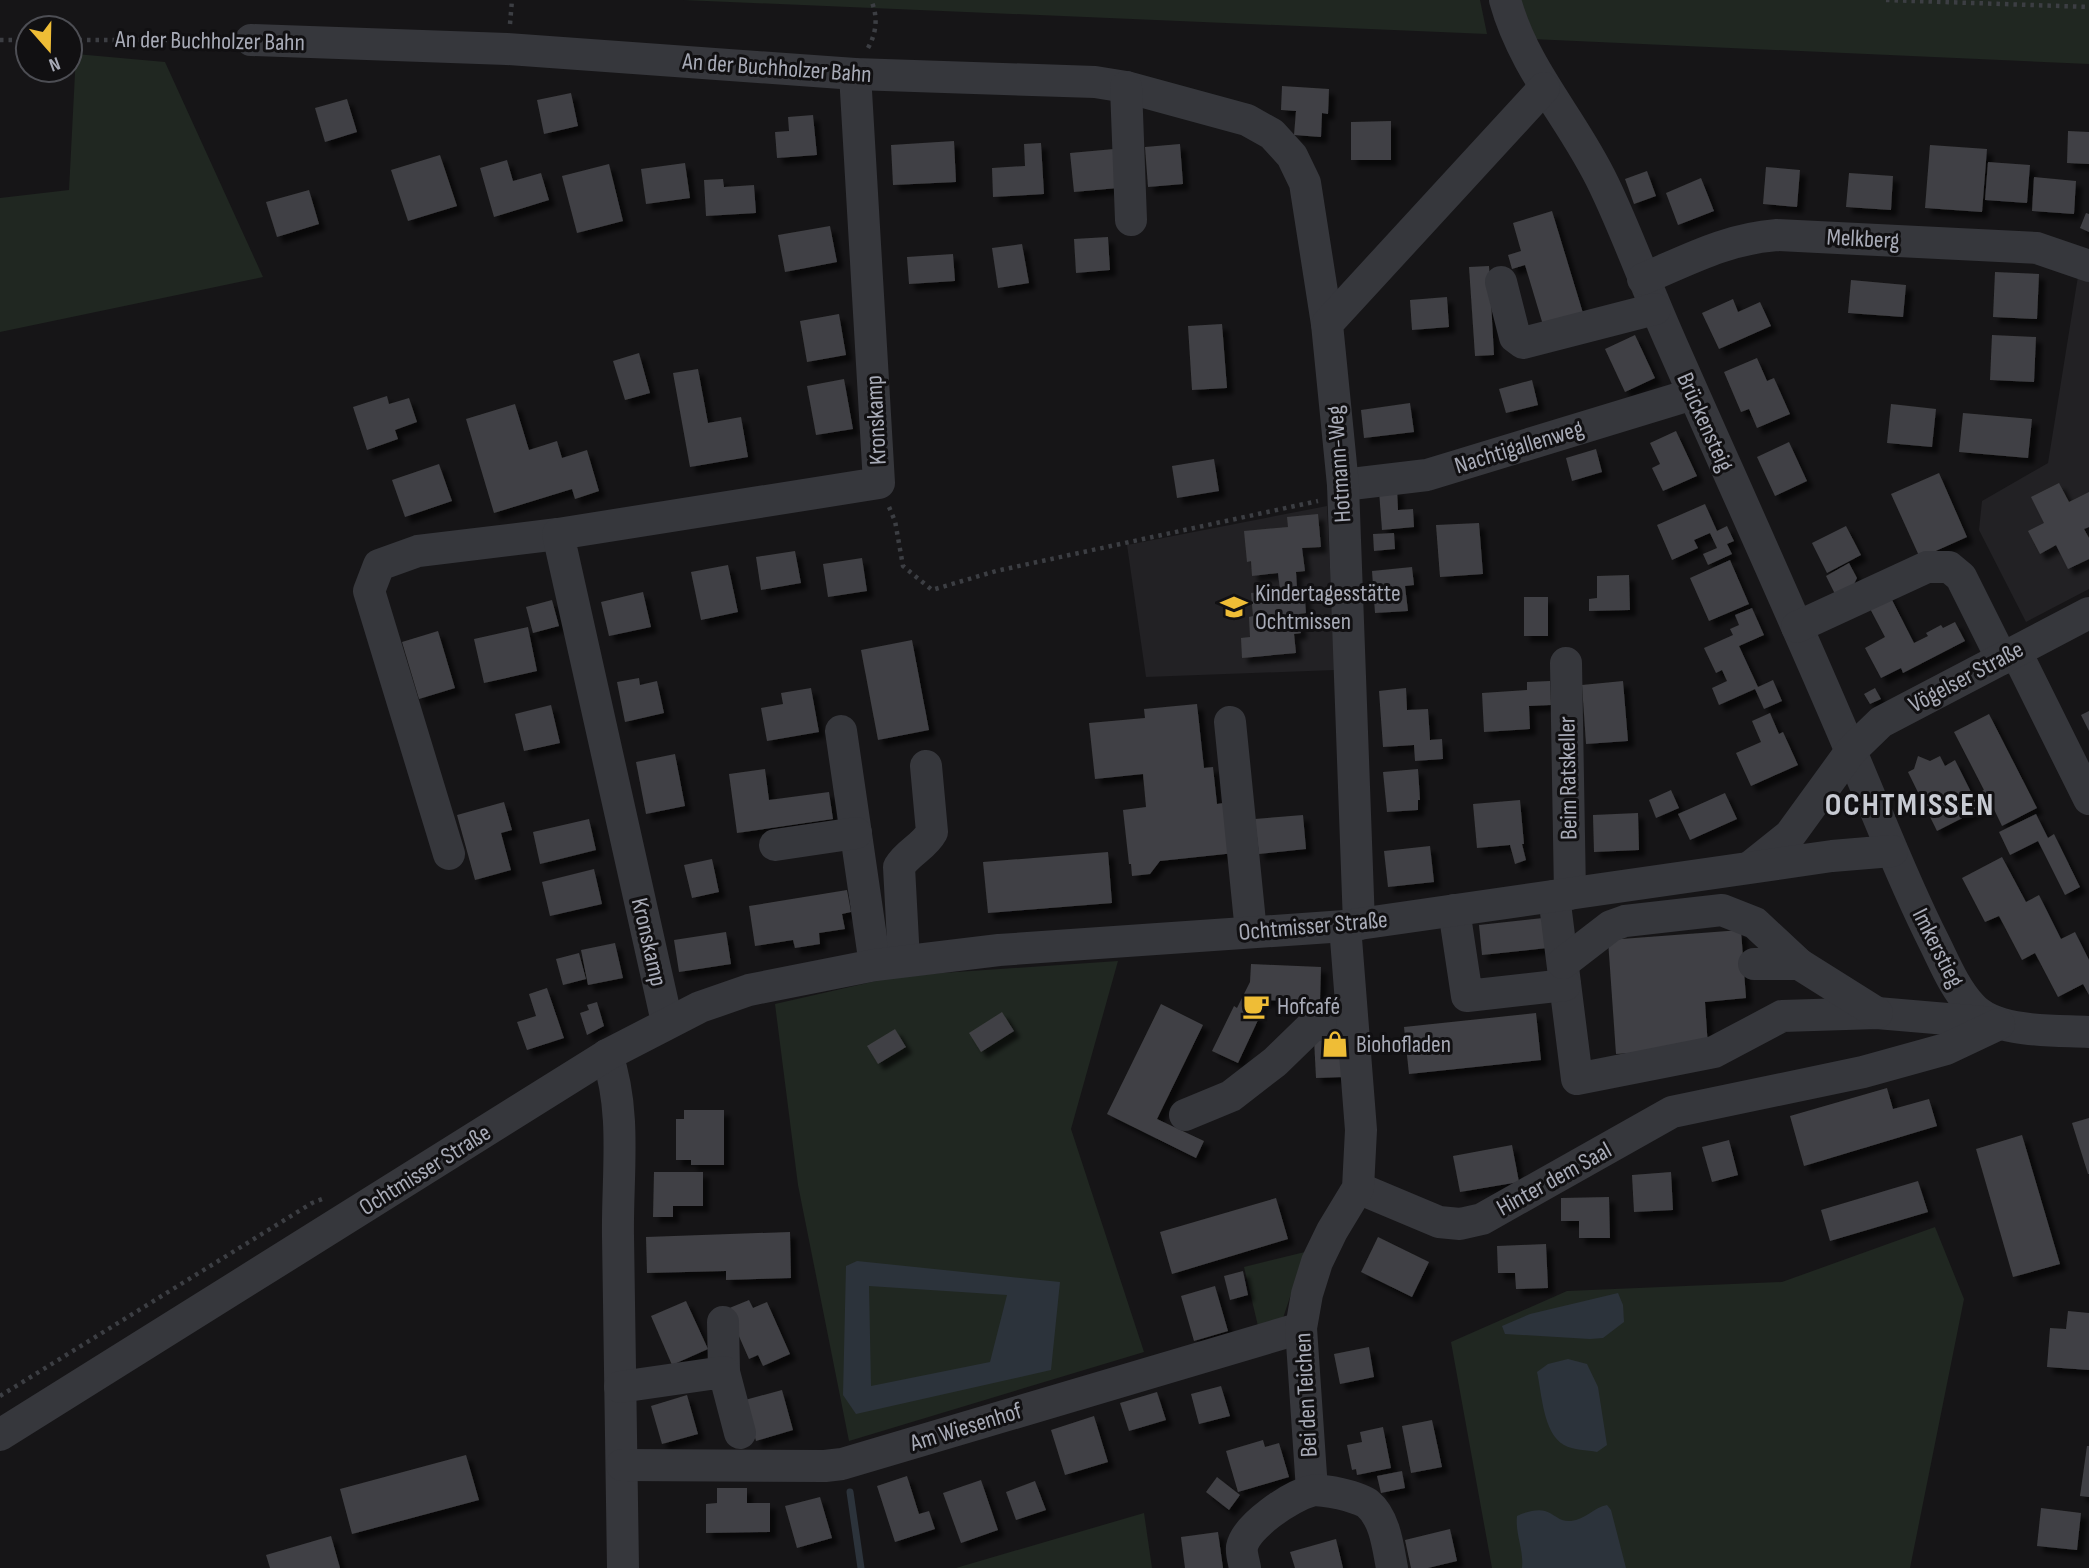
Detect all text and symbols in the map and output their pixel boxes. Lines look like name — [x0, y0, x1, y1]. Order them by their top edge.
north arrow — [14, 14, 84, 84]
street label: An der Buchholzer Bahn — [114, 25, 305, 57]
street label: An der Buchholzer Bahn — [680, 47, 873, 89]
text: N — [46, 51, 63, 76]
street label: Melkberg — [1826, 223, 1900, 255]
street label: Brückensteig — [1670, 368, 1740, 476]
street label: Kronskamp — [859, 374, 893, 466]
street label: Hotmann-Weg — [1320, 404, 1358, 524]
street label: Nachtigallenweg — [1451, 414, 1587, 480]
place label: Kindertagesstätte Ochtmissen — [1255, 579, 1401, 636]
school or university icon: Kindertagesstätte Ochtmissen — [1219, 592, 1249, 622]
street label: Vögelser Straße — [1904, 635, 2028, 719]
street label: Beim Ratskeller — [1552, 716, 1584, 840]
district label: OCHTMISSEN — [1825, 786, 1995, 825]
street label: Kronskamp — [625, 895, 673, 989]
street label: Imkerstieg — [1906, 904, 1970, 992]
street label: Ochtmisser Straße — [1237, 905, 1389, 947]
cafe icon: Hofcafé — [1241, 991, 1271, 1021]
place label: Hofcafé — [1277, 992, 1340, 1021]
shop icon: Biohofladen — [1320, 1029, 1350, 1059]
place label: Biohofladen — [1356, 1030, 1451, 1059]
street label: Ochtmisser Straße — [354, 1118, 496, 1222]
street label: Hinter dem Saal — [1492, 1136, 1616, 1222]
street label: Bei den Teichen — [1288, 1332, 1324, 1458]
street label: Am Wiesenhof — [906, 1396, 1026, 1458]

